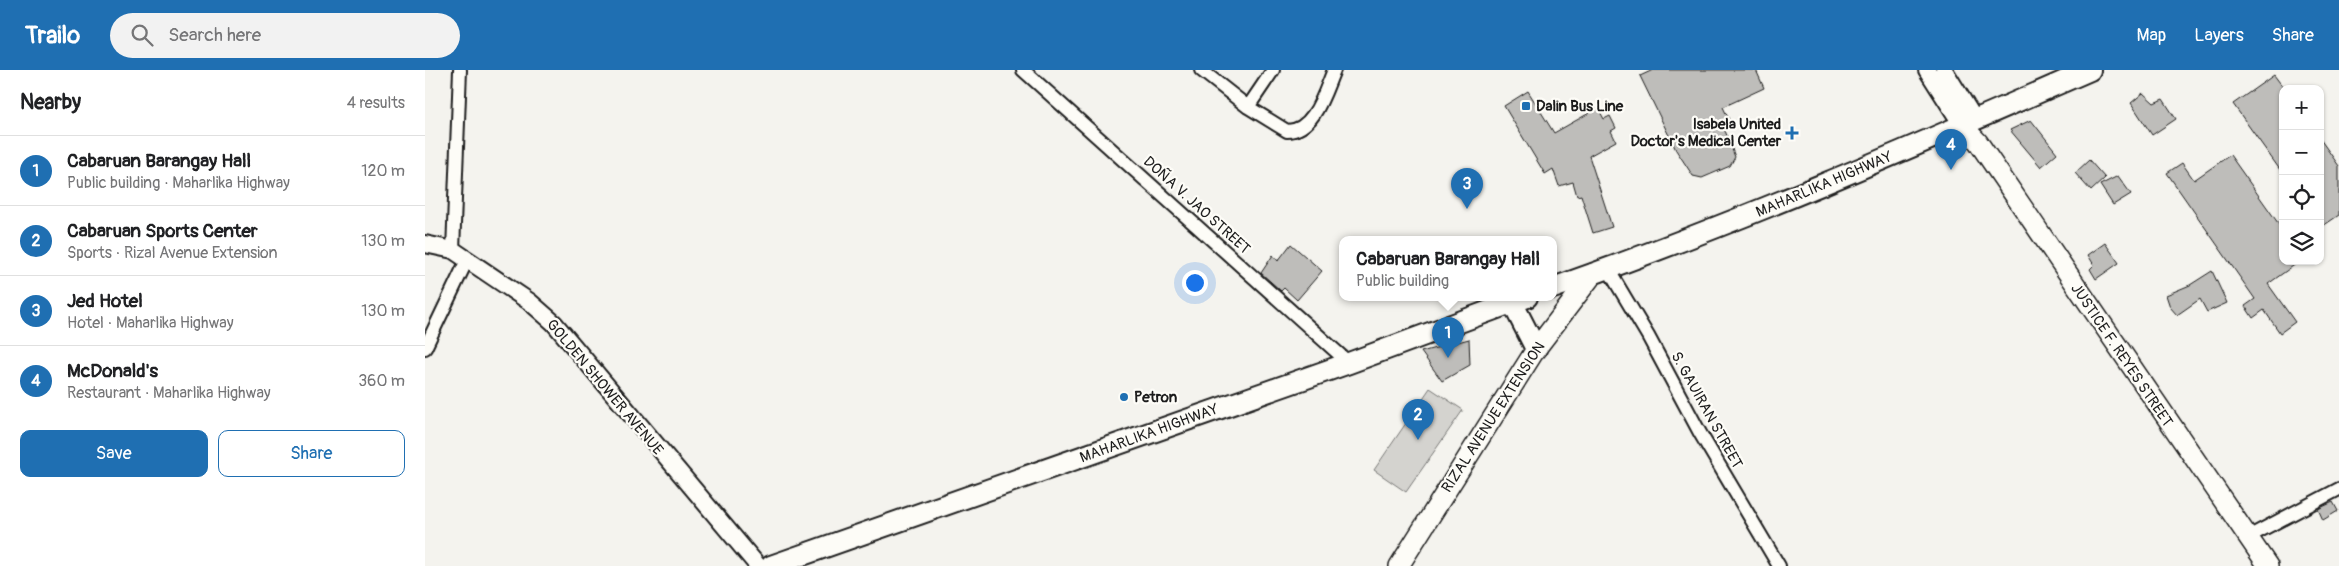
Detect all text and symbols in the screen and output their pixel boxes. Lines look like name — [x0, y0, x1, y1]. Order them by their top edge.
search box — [110, 13, 460, 58]
text: Trailo — [25, 21, 80, 50]
icon: search — [128, 21, 156, 49]
text: Search here — [168, 23, 261, 47]
text: Map — [2137, 24, 2166, 47]
text: Layers — [2194, 24, 2244, 47]
text: Share — [2272, 24, 2314, 47]
map controls — [2279, 85, 2324, 265]
button: + — [2279, 85, 2324, 130]
text: Nearby — [20, 89, 81, 116]
text: 4 results — [347, 93, 405, 113]
place label: Dalin Bus Line — [1536, 97, 1624, 116]
marker: Dalin Bus Line — [1520, 100, 1532, 112]
place label: Isabela United Doctor's Medical Center — [1630, 115, 1782, 151]
marker: Isabela United Doctor's Medical Center — [1785, 126, 1799, 140]
pin: 4 — [1935, 129, 1967, 170]
button: − — [2279, 130, 2324, 175]
street label: MAHARLIKA HIGHWAY — [1753, 147, 1896, 222]
text: Cabaruan Barangay Hall — [67, 149, 251, 173]
street label: DOÑA V. JAO STREET — [1139, 152, 1254, 258]
text: 1 — [33, 161, 39, 181]
text: 120 m — [361, 161, 405, 181]
pin: 3 — [1451, 168, 1483, 209]
text: Public building · Maharlika Highway — [67, 173, 290, 193]
button: locate — [2279, 175, 2324, 220]
text: Cabaruan Sports Center — [67, 219, 258, 243]
button: layers — [2279, 220, 2324, 265]
text: 2 — [32, 231, 40, 251]
text: 130 m — [361, 231, 405, 251]
popup — [1339, 236, 1557, 301]
text: Sports · Rizal Avenue Extension — [67, 243, 277, 263]
text: Cabaruan Barangay Hall — [1356, 247, 1540, 271]
your location — [1182, 270, 1208, 296]
text: Public building — [1356, 271, 1449, 291]
street label: JUSTICE F. REYES STREET — [2066, 280, 2177, 431]
text: Jed Hotel — [67, 289, 143, 313]
text: 3 — [32, 301, 40, 321]
text: 130 m — [361, 301, 405, 321]
text: Hotel · Maharlika Highway — [67, 313, 234, 333]
street label: GOLDEN SHOWER AVENUE — [542, 315, 667, 459]
pin: 1 — [1432, 317, 1464, 358]
street label: RIZAL AVENUE EXTENSION — [1437, 338, 1549, 496]
street label: S. GAUIRAN STREET — [1667, 349, 1747, 472]
text: McDonald's — [67, 359, 158, 383]
text: 4 — [31, 371, 41, 391]
text: 360 m — [358, 371, 405, 391]
text: Restaurant · Maharlika Highway — [67, 383, 271, 403]
place label: Petron — [1134, 388, 1178, 407]
marker: Petron — [1118, 391, 1130, 403]
street label: MAHARLIKA HIGHWAY — [1077, 399, 1221, 467]
pin: 2 — [1402, 399, 1434, 440]
button: Save — [20, 430, 208, 477]
button: Share — [218, 430, 405, 477]

